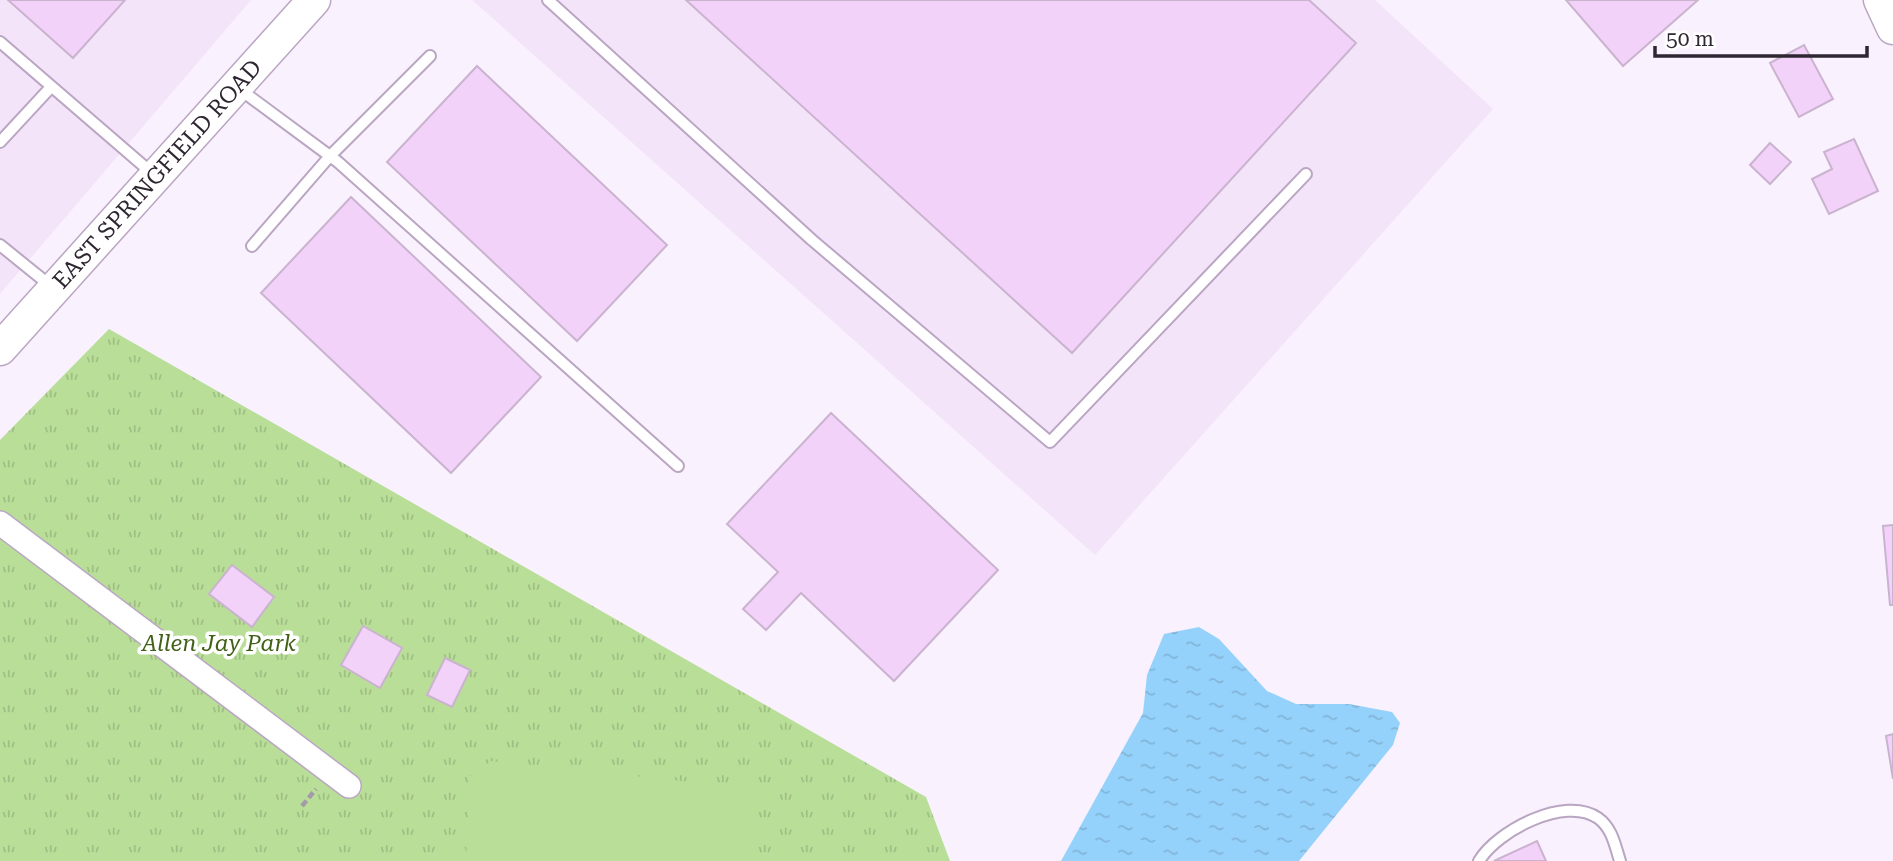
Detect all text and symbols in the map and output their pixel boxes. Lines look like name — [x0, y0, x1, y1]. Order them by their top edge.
scale bar — [1655, 14, 1867, 58]
text: 50 m — [1666, 27, 1714, 51]
street label: EAST SPRINGFIELD ROAD — [47, 54, 267, 294]
park label: Allen Jay Park — [140, 630, 297, 657]

